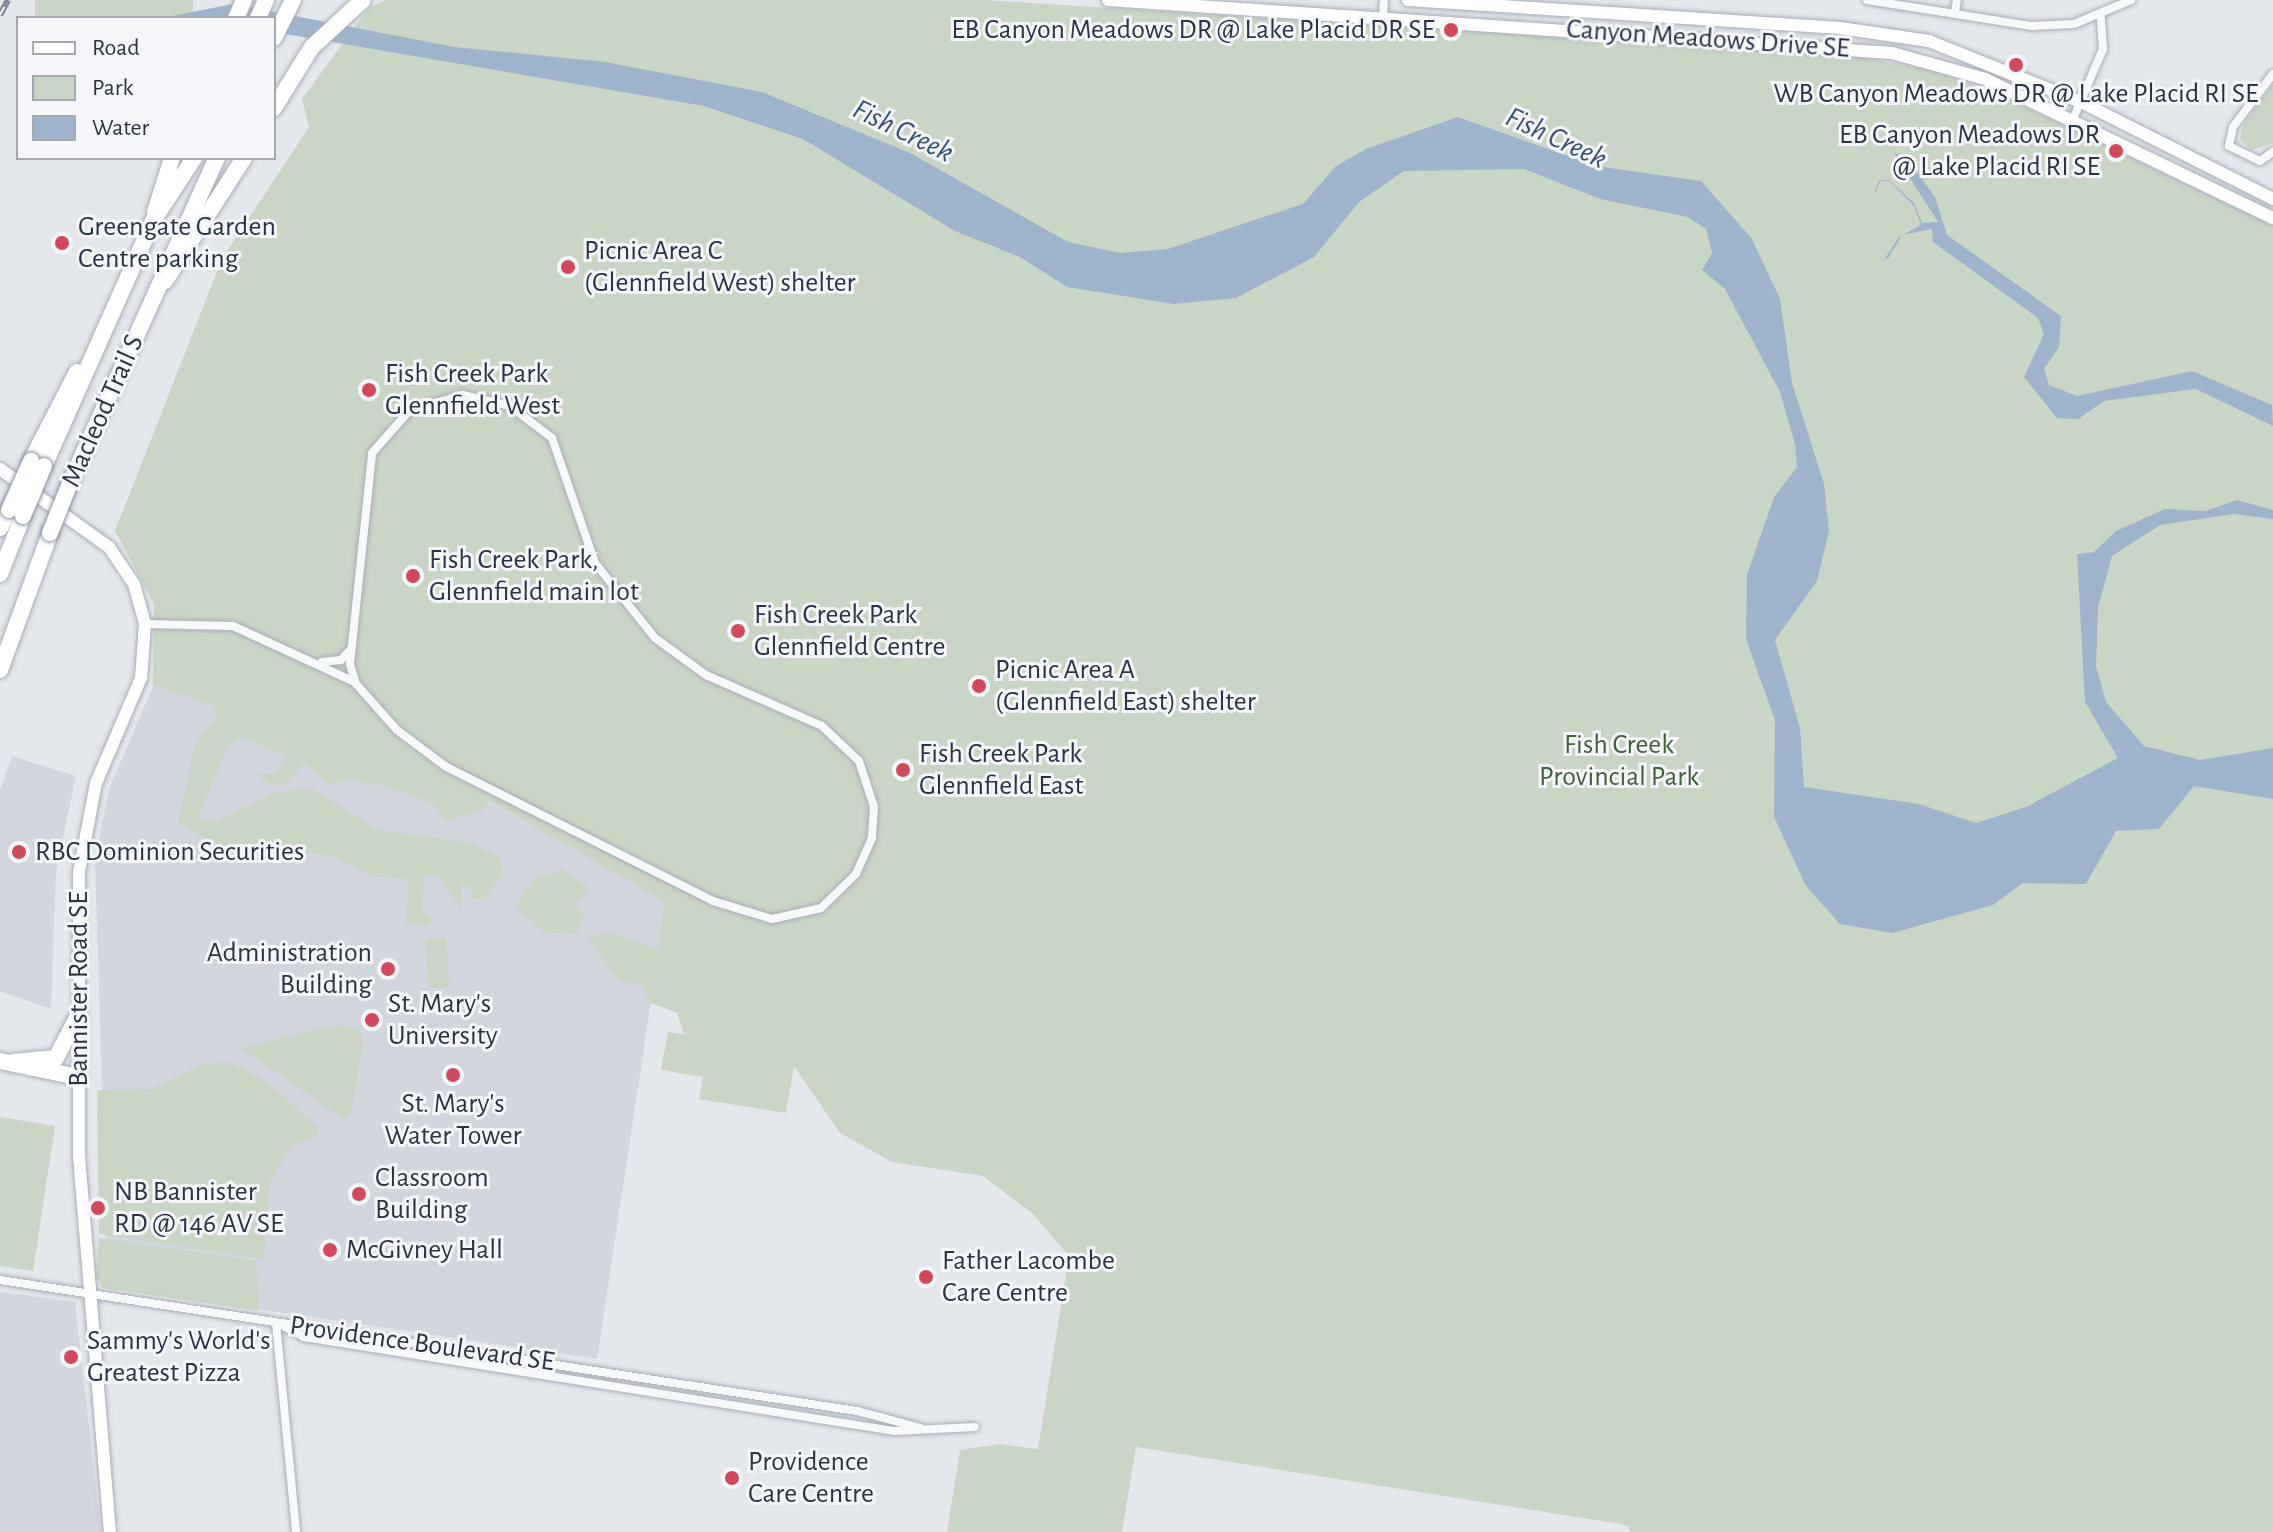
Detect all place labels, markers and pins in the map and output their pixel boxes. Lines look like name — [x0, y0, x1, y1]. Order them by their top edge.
place label: EB Canyon Meadows DR @ Lake Placid DR SE — [951, 13, 1435, 47]
marker: EB Canyon Meadows DR @ Lake Placid DR SE — [1442, 21, 1460, 39]
marker: WB Canyon Meadows DR @ Lake Placid RI SE — [2007, 56, 2025, 74]
place label: WB Canyon Meadows DR @ Lake Placid RI SE — [1774, 77, 2258, 111]
place label: EB Canyon Meadows DR @ Lake Placid RI SE — [1839, 118, 2100, 184]
marker: EB Canyon Meadows DR @ Lake Placid RI SE — [2107, 142, 2125, 160]
place label: Greengate Garden Centre parking — [78, 210, 276, 276]
marker: Greengate Garden Centre parking — [53, 234, 71, 252]
place label: Picnic Area C (Glennfield West) shelter — [584, 234, 856, 300]
marker: Picnic Area C (Glennfield West) shelter — [559, 258, 577, 276]
place label: Fish Creek Park Glennfield West — [385, 357, 560, 423]
marker: Fish Creek Park Glennfield West — [360, 381, 378, 399]
place label: Fish Creek Park, Glennfield main lot — [429, 543, 639, 609]
marker: Fish Creek Park, Glennfield main lot — [404, 567, 422, 585]
place label: Fish Creek Park Glennfield Centre — [754, 598, 945, 664]
marker: Fish Creek Park Glennfield Centre — [729, 622, 747, 640]
place label: Picnic Area A (Glennfield East) shelter — [995, 653, 1256, 719]
marker: Picnic Area A (Glennfield East) shelter — [970, 677, 988, 695]
place label: Fish Creek Park Glennfield East — [919, 737, 1083, 803]
marker: Fish Creek Park Glennfield East — [894, 761, 912, 779]
place label: RBC Dominion Securities — [35, 835, 304, 869]
marker: RBC Dominion Securities — [10, 843, 28, 861]
place label: Administration Building — [207, 936, 372, 1002]
marker: Administration Building — [379, 960, 397, 978]
place label: St. Mary's University — [388, 987, 498, 1053]
marker: St. Mary's University — [363, 1011, 381, 1029]
marker: St. Mary's Water Tower — [444, 1066, 462, 1084]
place label: St. Mary's Water Tower — [384, 1087, 522, 1153]
place label: Classroom Building — [375, 1161, 489, 1227]
place label: NB Bannister RD @ 146 AV SE — [114, 1175, 284, 1241]
marker: Classroom Building — [350, 1185, 368, 1203]
marker: NB Bannister RD @ 146 AV SE — [89, 1199, 107, 1217]
place label: McGivney Hall — [346, 1233, 503, 1267]
marker: McGivney Hall — [321, 1241, 339, 1259]
place label: Father Lacombe Care Centre — [942, 1244, 1115, 1310]
marker: Father Lacombe Care Centre — [917, 1268, 935, 1286]
place label: Sammy's World's Greatest Pizza — [87, 1324, 271, 1390]
marker: Sammy's World's Greatest Pizza — [62, 1348, 80, 1366]
place label: Providence Care Centre — [748, 1445, 874, 1511]
marker: Providence Care Centre — [723, 1469, 741, 1487]

